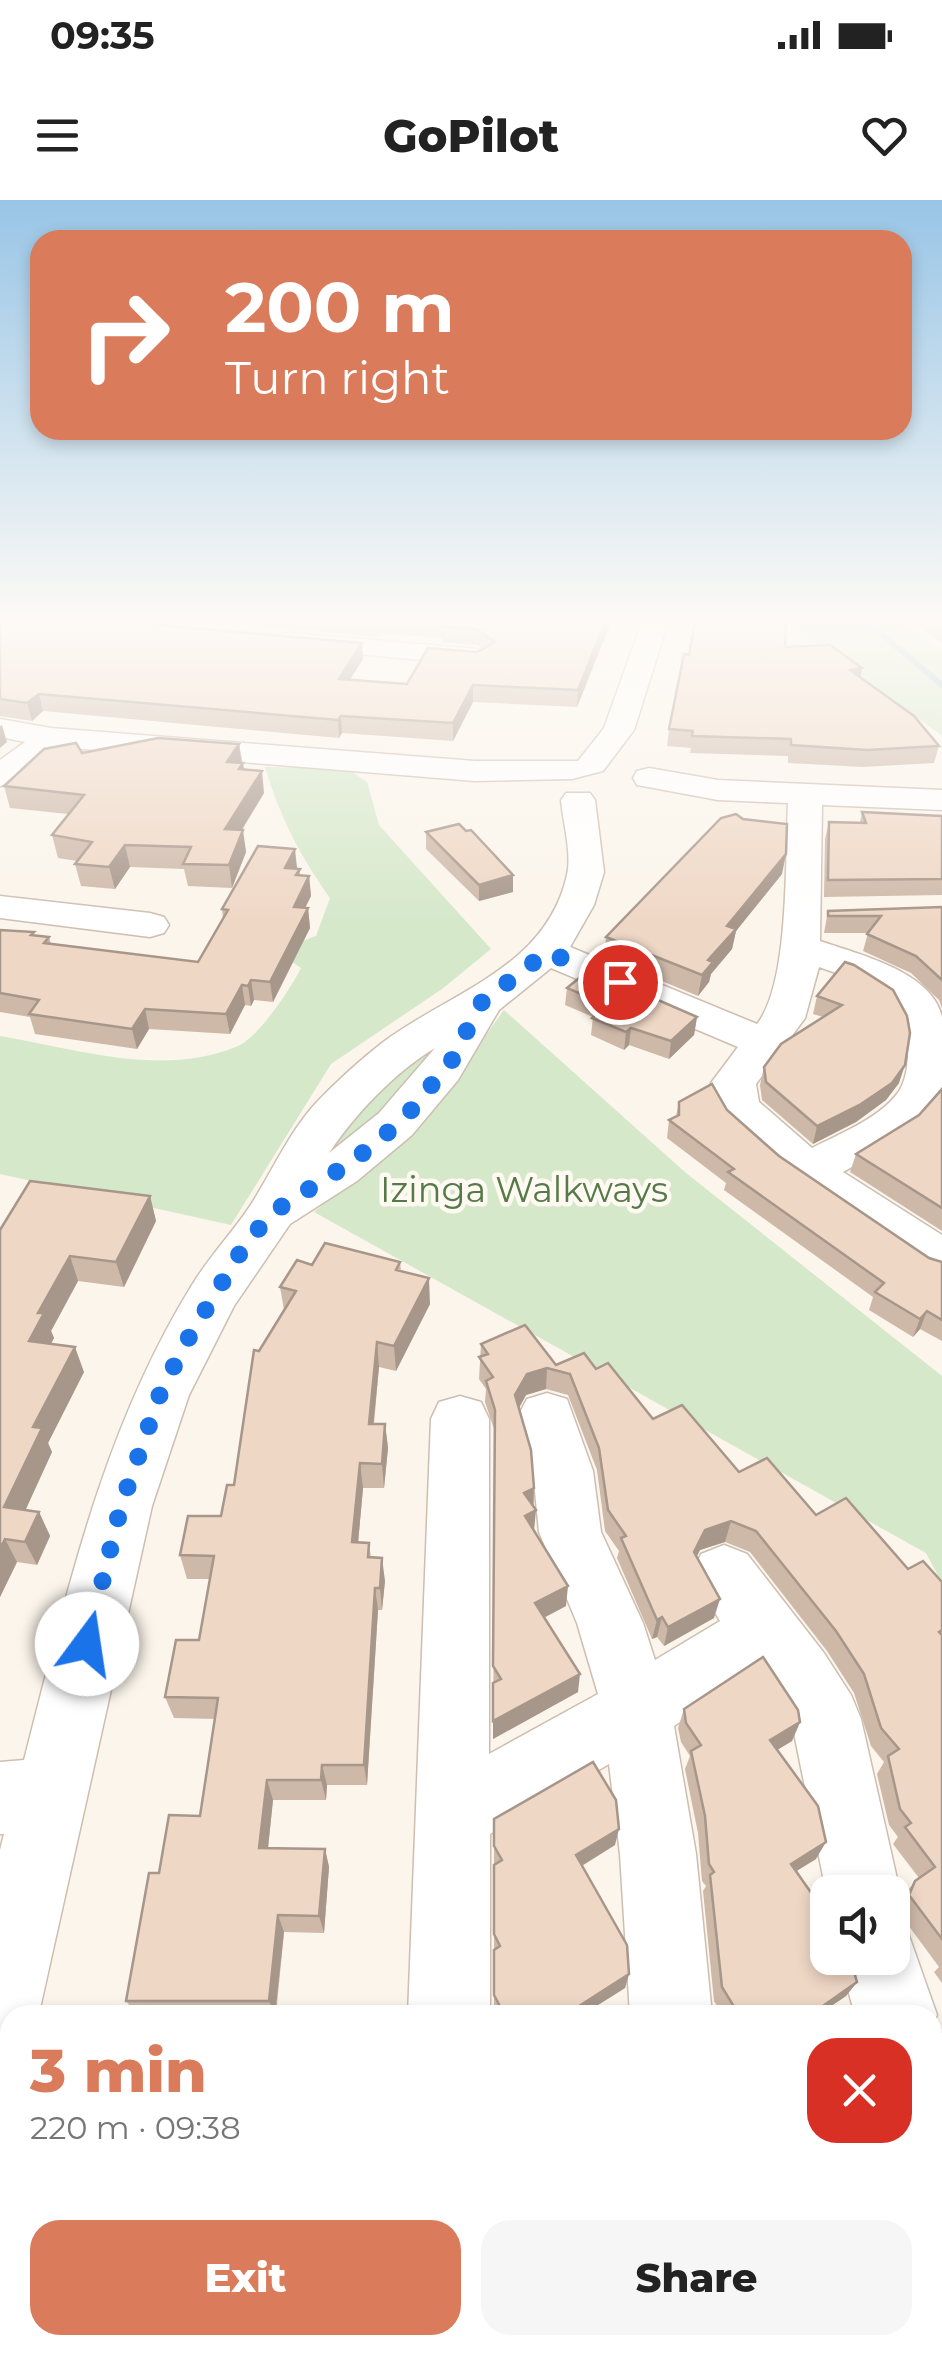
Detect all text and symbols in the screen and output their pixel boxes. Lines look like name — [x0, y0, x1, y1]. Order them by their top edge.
text: 09:35 — [50, 12, 155, 59]
icon: menu — [30, 108, 85, 163]
text: GoPilot — [383, 108, 559, 163]
icon: heart — [857, 108, 912, 163]
text: 200 m — [225, 264, 455, 350]
icon: right — [60, 270, 190, 400]
text: Turn right — [225, 350, 450, 405]
pin — [578, 940, 663, 1025]
icon: arrive — [593, 955, 648, 1010]
park label: Izinga Walkways — [380, 1168, 668, 1211]
position arrow — [35, 1592, 139, 1696]
map controls — [810, 1875, 910, 1975]
button: sound — [810, 1875, 910, 1975]
text: 3 min — [30, 2034, 207, 2107]
button: close — [807, 2038, 912, 2143]
text: 220 m · 09:38 — [30, 2108, 241, 2147]
button: Exit — [30, 2220, 461, 2335]
button: Share — [481, 2220, 912, 2335]

